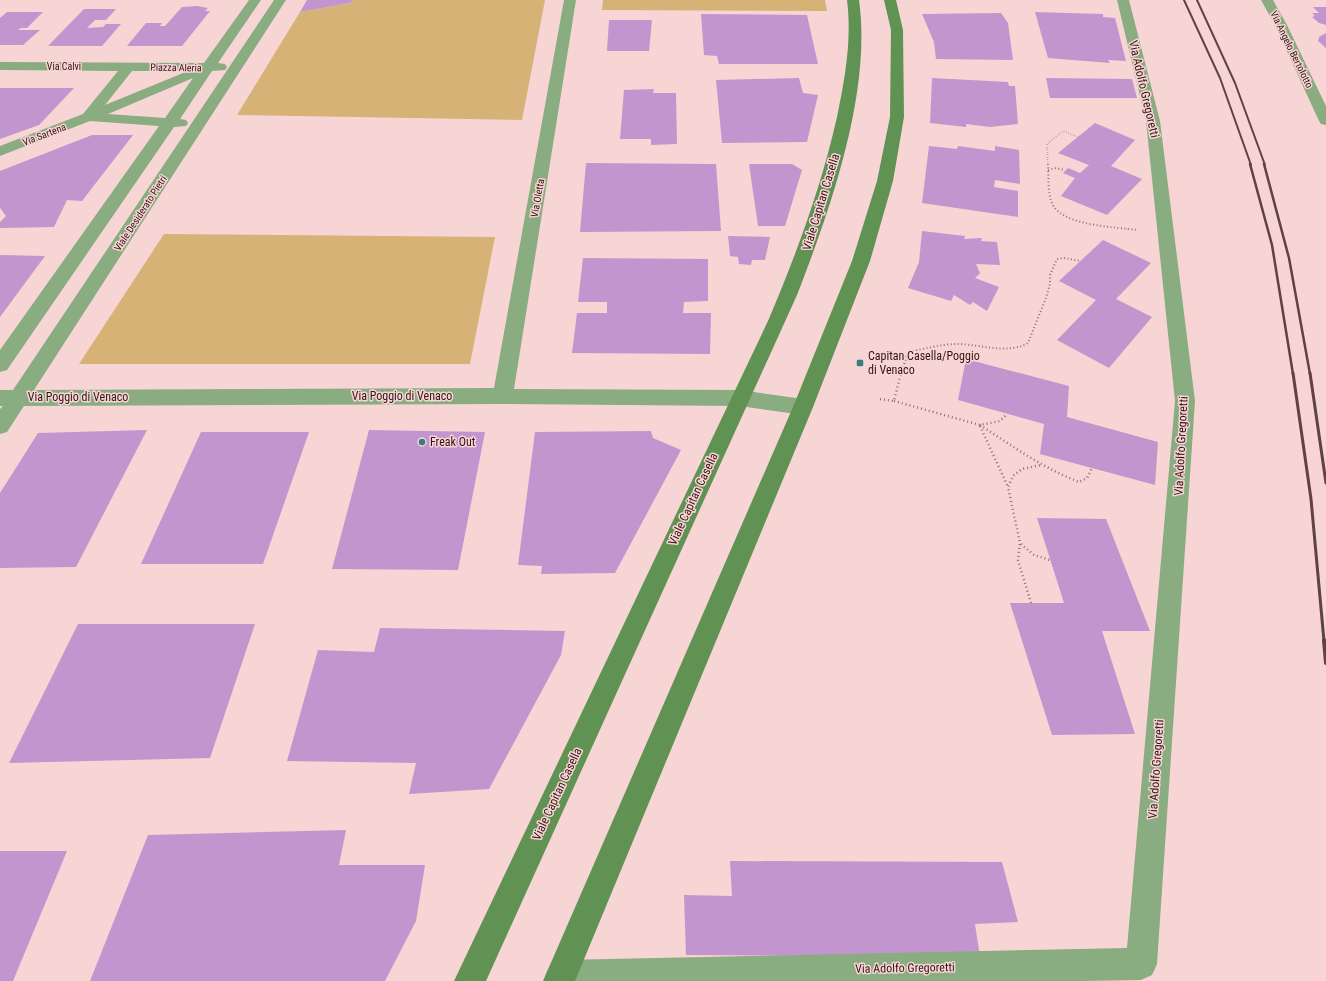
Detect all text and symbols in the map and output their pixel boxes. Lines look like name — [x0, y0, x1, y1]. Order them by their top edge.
street label: Via Angelo Bertolotto — [1268, 9, 1315, 90]
street label: Via Adolfo Gregoretti — [1126, 39, 1162, 139]
street label: Via Calvi — [47, 61, 81, 72]
street label: Piazza Aleria — [150, 62, 202, 73]
street label: Via Sartena — [21, 121, 68, 148]
street label: Viale Capitan Casella — [800, 152, 842, 252]
street label: Viale Desiderato Pietri — [112, 174, 169, 253]
street label: Via Oletta — [529, 178, 546, 218]
place label: Capitan Casella/Poggio di Venaco — [868, 349, 980, 377]
marker: Capitan Casella/Poggio di Venaco — [855, 358, 865, 368]
street label: Via Poggio di Venaco — [352, 389, 452, 403]
street label: Via Poggio di Venaco — [28, 390, 128, 404]
street label: Via Adolfo Gregoretti — [1171, 396, 1191, 496]
place label: Freak Out — [430, 435, 476, 449]
marker: Freak Out — [417, 437, 427, 447]
street label: Viale Capitan Casella — [665, 450, 721, 547]
street label: Via Adolfo Gregoretti — [1146, 719, 1166, 819]
street label: Viale Capitan Casella — [529, 745, 585, 842]
street label: Via Adolfo Gregoretti — [855, 960, 955, 976]

